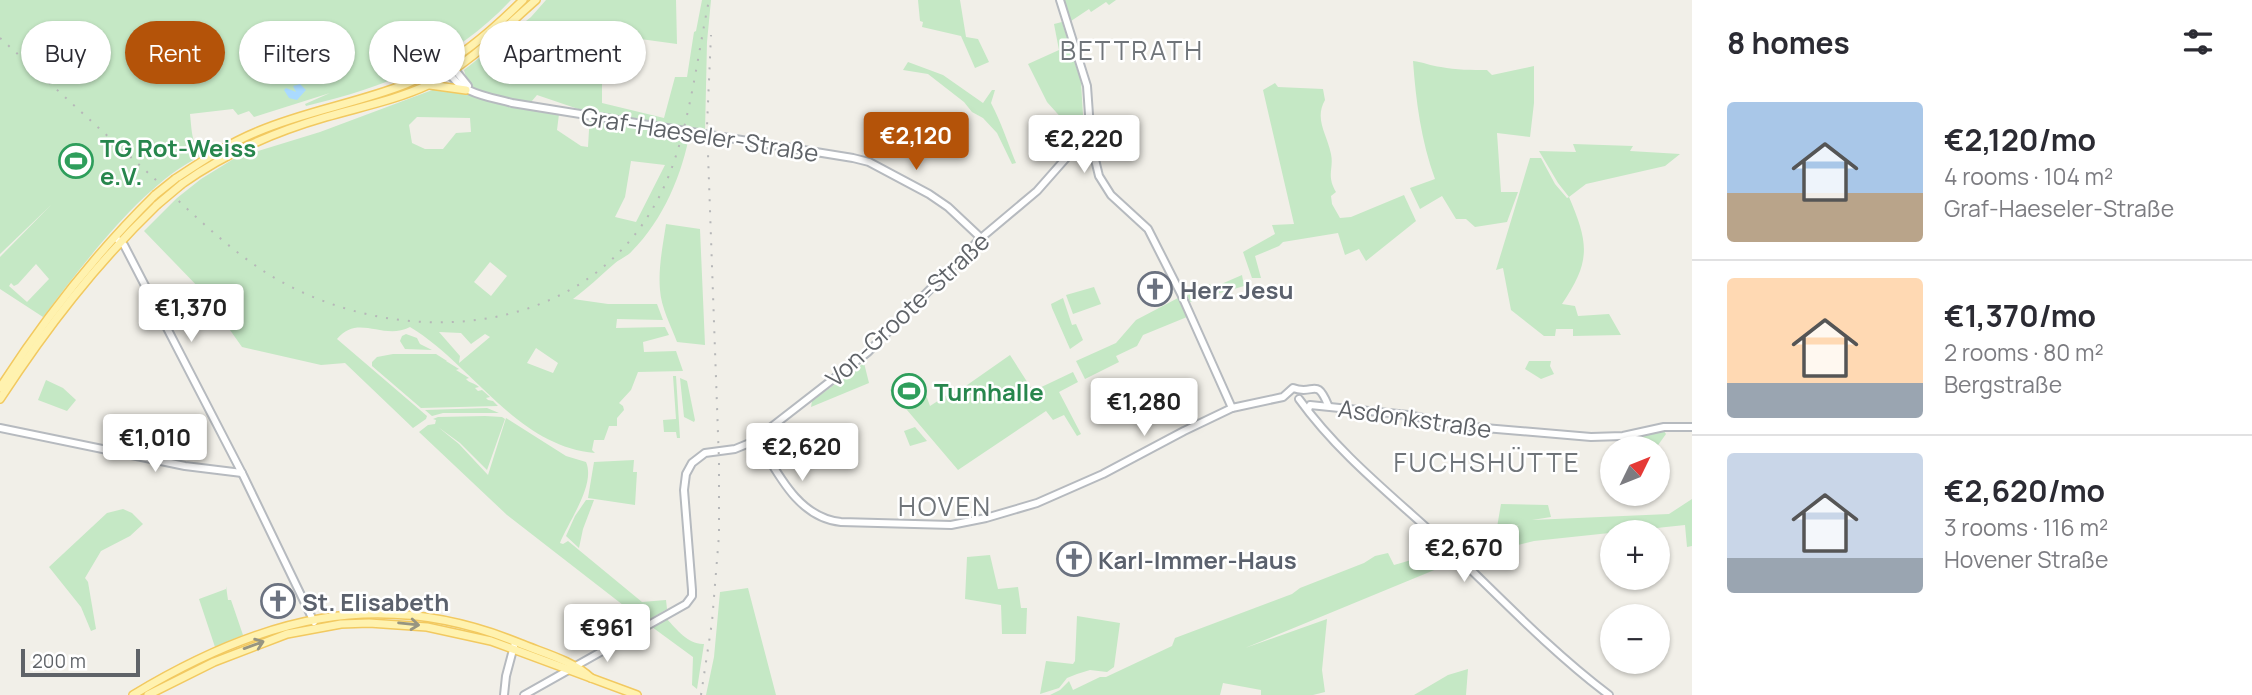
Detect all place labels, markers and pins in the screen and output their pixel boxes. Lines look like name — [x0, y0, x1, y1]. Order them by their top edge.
pin: €2,120 — [859, 113, 973, 172]
pin: €2,220 — [1027, 116, 1141, 175]
place label: TG Rot-Weiss e.V. — [100, 131, 256, 192]
sports icon: TG Rot-Weiss e.V. — [57, 142, 95, 180]
church icon: Herz Jesu — [1136, 270, 1174, 308]
place label: Herz Jesu — [1180, 273, 1293, 306]
pin: €1,370 — [134, 284, 248, 344]
sports icon: Turnhalle — [890, 372, 928, 410]
place label: Turnhalle — [934, 375, 1044, 408]
pin: €1,280 — [1087, 378, 1201, 438]
pin: €1,010 — [98, 414, 212, 474]
pin: €2,620 — [745, 424, 859, 483]
pin: €2,670 — [1407, 524, 1521, 584]
church icon: Karl-Immer-Haus — [1055, 540, 1093, 578]
place label: Karl-Immer-Haus — [1098, 543, 1297, 576]
church icon: St. Elisabeth — [259, 582, 297, 620]
place label: St. Elisabeth — [302, 585, 449, 618]
pin: €961 — [566, 604, 648, 664]

